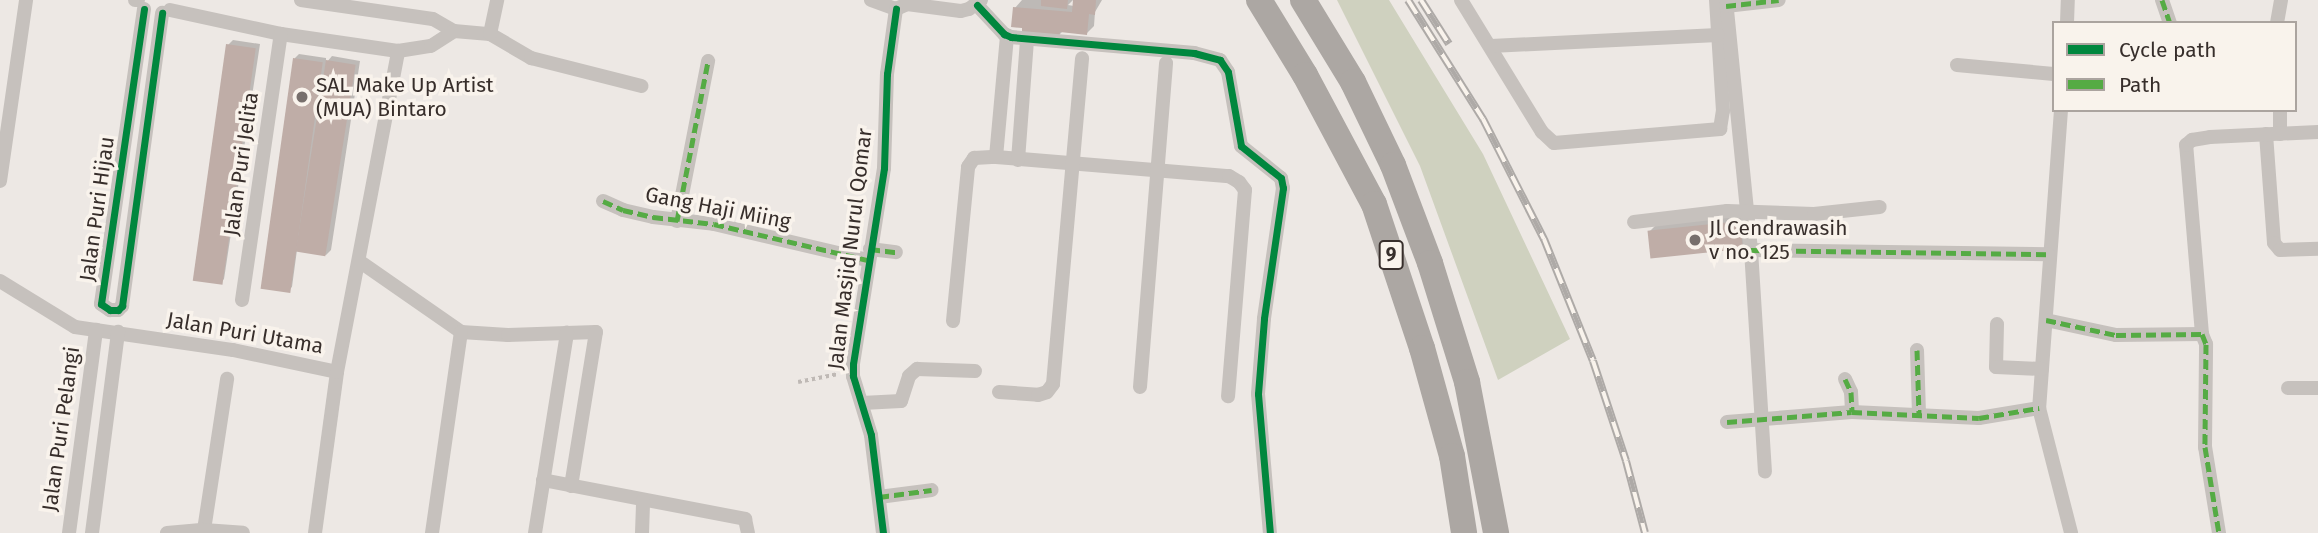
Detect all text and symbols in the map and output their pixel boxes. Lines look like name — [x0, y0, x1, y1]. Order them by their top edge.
legend — [2052, 21, 2297, 112]
text: Cycle path — [2119, 37, 2217, 63]
place label: SAL Make Up Artist (MUA) Bintaro — [316, 72, 494, 122]
text: Path — [2119, 72, 2161, 98]
marker: SAL Make Up Artist (MUA) Bintaro — [294, 89, 310, 105]
street label: Jalan Puri Jelita — [218, 90, 264, 238]
street label: Jalan Masjid Nurul Qomar — [823, 127, 877, 371]
street label: Jalan Puri Hijau — [74, 135, 120, 283]
street label: Gang Haji Miing — [643, 182, 793, 234]
place label: Jl Cendrawasih v no. 125 — [1709, 215, 1848, 265]
marker: Jl Cendrawasih v no. 125 — [1687, 232, 1703, 248]
road number: 9 — [1377, 240, 1405, 270]
street label: Jalan Puri Utama — [165, 307, 325, 359]
street label: Jalan Puri Pelangi — [37, 345, 85, 513]

